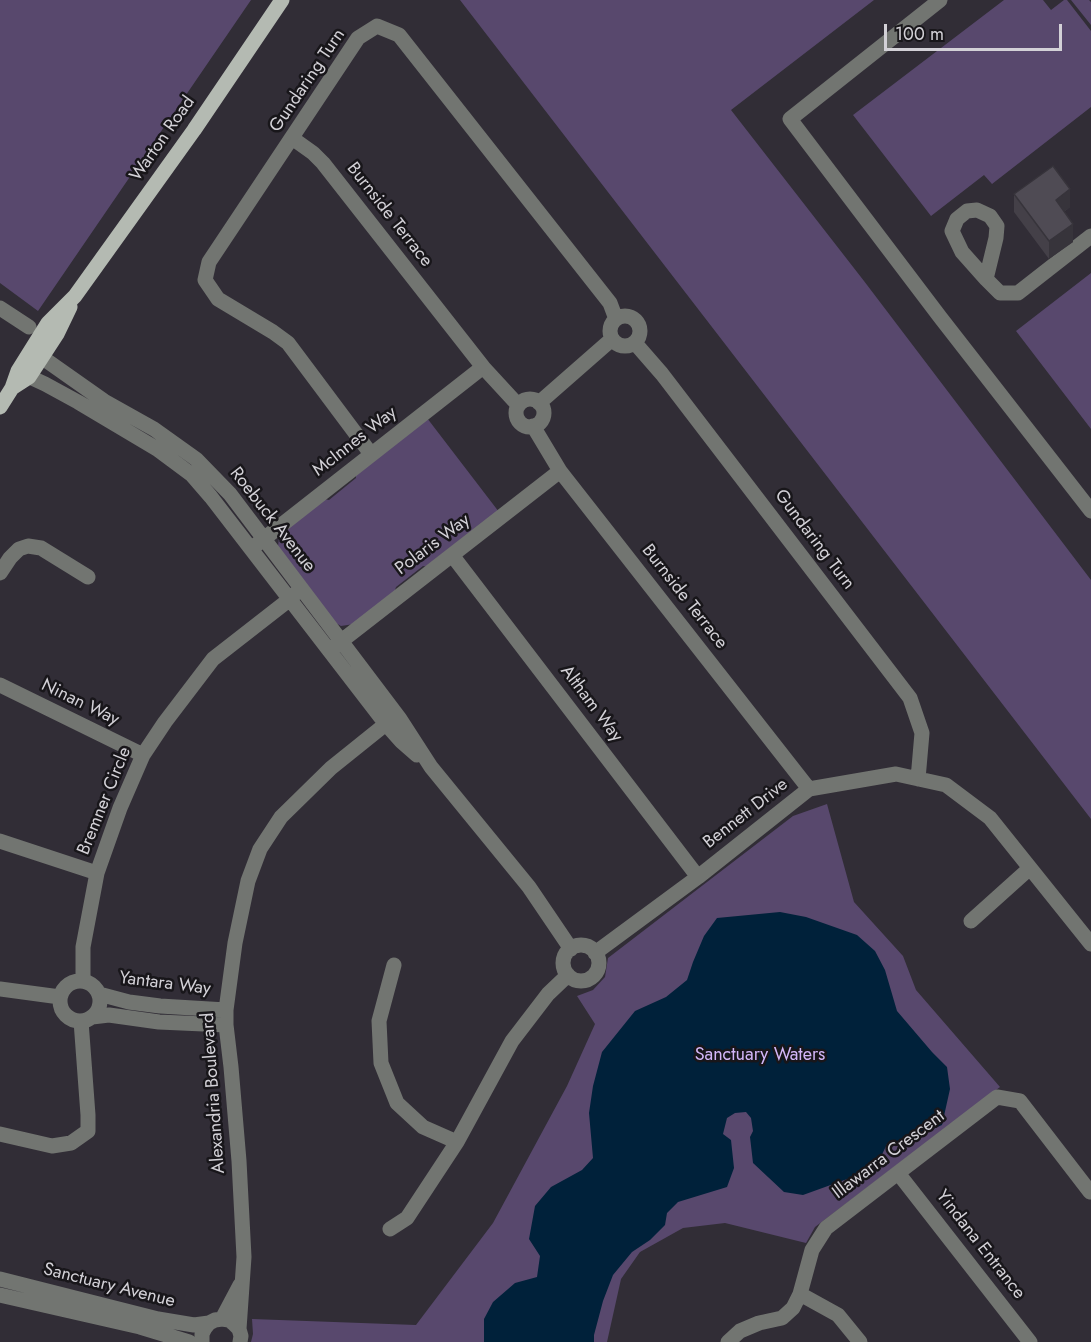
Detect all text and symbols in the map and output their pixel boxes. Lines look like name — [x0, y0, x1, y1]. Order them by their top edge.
scale bar — [887, 12, 1066, 50]
text: 100 m — [895, 21, 944, 47]
street label: Gundaring Turn — [266, 25, 350, 137]
street label: Warton Road — [126, 92, 200, 186]
street label: Burnside Terrace — [341, 158, 437, 272]
street label: McInnes Way — [309, 402, 401, 482]
street label: Roebuck Avenue — [224, 463, 320, 577]
street label: Gundaring Turn — [769, 486, 859, 594]
street label: Polaris Way — [391, 510, 475, 580]
street label: Burnside Terrace — [636, 540, 732, 654]
street label: Altham Way — [555, 661, 627, 747]
street label: Ninan Way — [37, 675, 123, 731]
street label: Bremner Circle — [74, 744, 136, 858]
street label: Bennett Drive — [699, 774, 793, 854]
street label: Yantara Way — [118, 968, 212, 1000]
street label: Alexandria Boulevard — [198, 1012, 230, 1174]
park label: Sanctuary Waters — [695, 1045, 825, 1067]
street label: Illawarra Crescent — [829, 1106, 949, 1204]
street label: Yindana Entrance — [931, 1186, 1029, 1304]
street label: Sanctuary Avenue — [41, 1259, 177, 1313]

